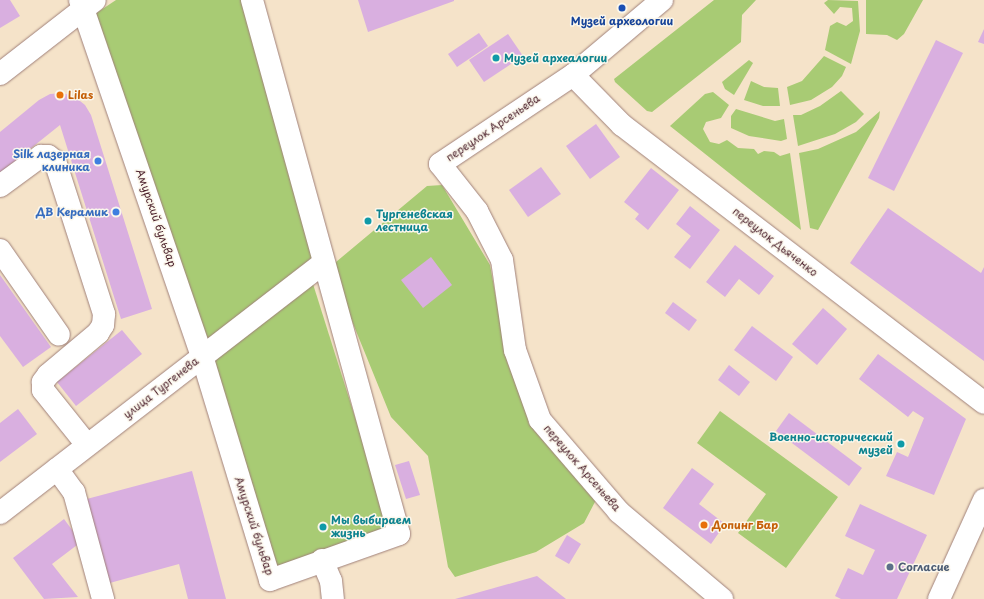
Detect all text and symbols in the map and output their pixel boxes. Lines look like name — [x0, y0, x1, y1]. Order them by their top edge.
marker: Музей археологии — [617, 3, 627, 13]
place label: Музей археологии — [571, 14, 673, 28]
place label: Музей археалогии — [504, 51, 608, 65]
marker: Музей археалогии — [491, 53, 501, 63]
place label: Lilas — [68, 88, 93, 102]
marker: Lilas — [55, 90, 65, 100]
street label: переулок Арсеньева — [443, 92, 543, 164]
place label: Silk лазерная клиника — [12, 148, 90, 174]
marker: Silk лазерная клиника — [93, 156, 103, 166]
street label: Амурский бульвар — [133, 167, 179, 269]
place label: ДВ Керамик — [36, 205, 108, 219]
street label: переулок Дьяченко — [730, 205, 820, 279]
marker: ДВ Керамик — [111, 207, 121, 217]
place label: Тургеневская лестница — [376, 208, 453, 234]
marker: Тургеневская лестница — [363, 216, 373, 226]
street label: улица Тургенева — [121, 354, 201, 422]
street label: переулок Арсеньева — [541, 422, 623, 514]
place label: Военно-исторический музей — [769, 431, 893, 457]
marker: Военно-исторический музей — [896, 439, 906, 449]
street label: Амурский бульвар — [232, 475, 276, 577]
place label: Мы выбираем жизнь — [331, 514, 412, 540]
place label: Допинг Бар — [712, 518, 779, 532]
marker: Допинг Бар — [699, 520, 709, 530]
marker: Мы выбираем жизнь — [318, 522, 328, 532]
place label: Согласие — [898, 560, 950, 574]
marker: Согласие — [885, 562, 895, 572]

